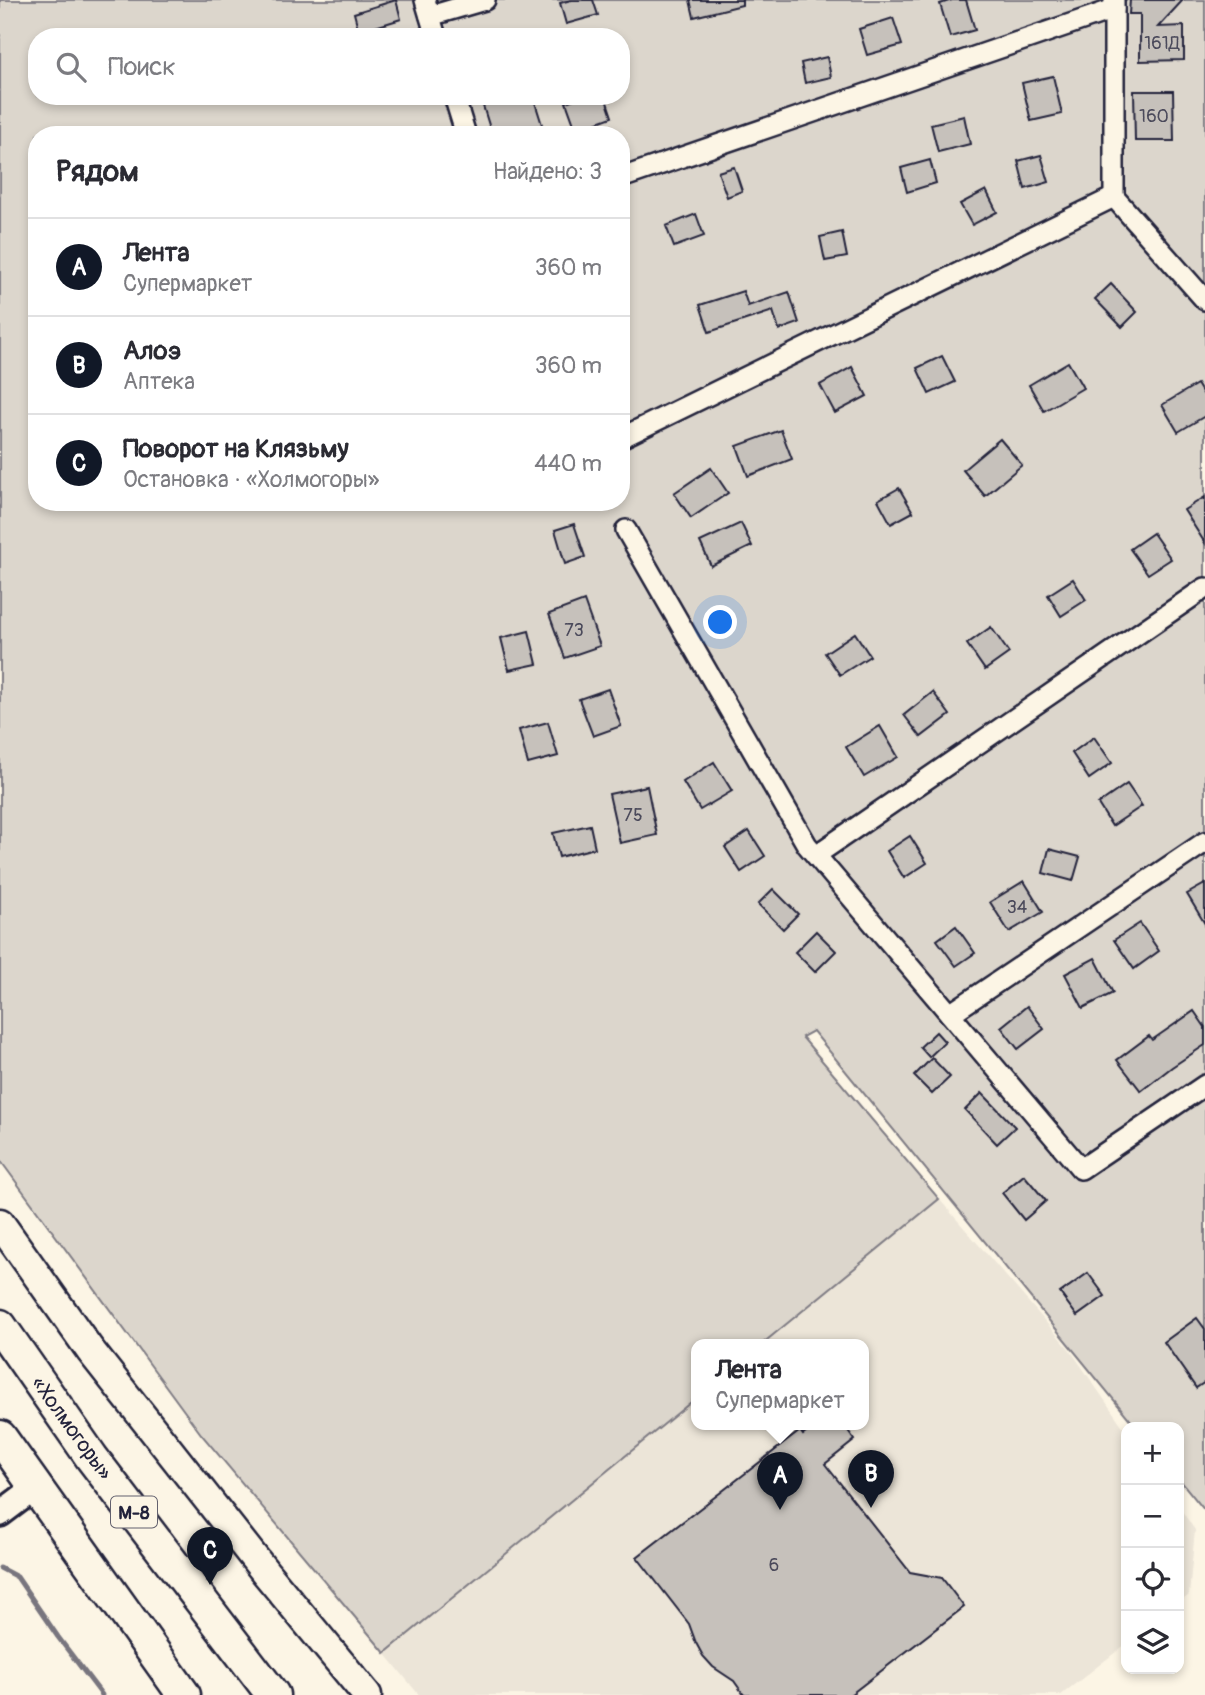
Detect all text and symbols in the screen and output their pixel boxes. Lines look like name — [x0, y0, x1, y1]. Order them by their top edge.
search box — [28, 28, 630, 105]
house number: 161Д — [1144, 32, 1180, 55]
icon: search — [52, 48, 90, 86]
text: Поиск — [108, 51, 176, 83]
house number: 160 — [1139, 105, 1169, 128]
text: Рядом — [56, 153, 139, 190]
text: Найдено: 3 — [493, 157, 602, 186]
text: Лента — [123, 237, 190, 269]
text: A — [72, 253, 86, 282]
text: 360 m — [535, 253, 602, 282]
text: Супермаркет — [123, 269, 252, 298]
text: Алоэ — [123, 335, 181, 367]
text: B — [72, 351, 86, 380]
text: 360 m — [535, 351, 602, 380]
text: Аптека — [123, 367, 195, 396]
text: Поворот на Клязьму — [123, 433, 349, 465]
text: C — [72, 449, 86, 478]
text: 440 m — [534, 449, 602, 478]
text: Остановка · «Холмогоры» — [123, 465, 379, 494]
your location — [703, 605, 737, 639]
house number: 73 — [564, 619, 584, 642]
house number: 75 — [623, 804, 643, 827]
house number: 34 — [1007, 896, 1028, 919]
popup — [691, 1339, 869, 1430]
text: Лента — [715, 1354, 782, 1386]
street label: «Холмогоры» — [25, 1371, 118, 1486]
text: Супермаркет — [715, 1386, 845, 1415]
map controls — [1121, 1422, 1184, 1674]
button: + — [1121, 1422, 1184, 1485]
pin: B — [848, 1450, 894, 1508]
pin: A — [757, 1452, 803, 1510]
button: − — [1121, 1485, 1184, 1548]
road number: М-8 — [111, 1496, 157, 1528]
pin: C — [187, 1527, 233, 1585]
button: locate — [1121, 1548, 1184, 1611]
house number: 6 — [769, 1554, 779, 1577]
button: layers — [1121, 1611, 1184, 1674]

